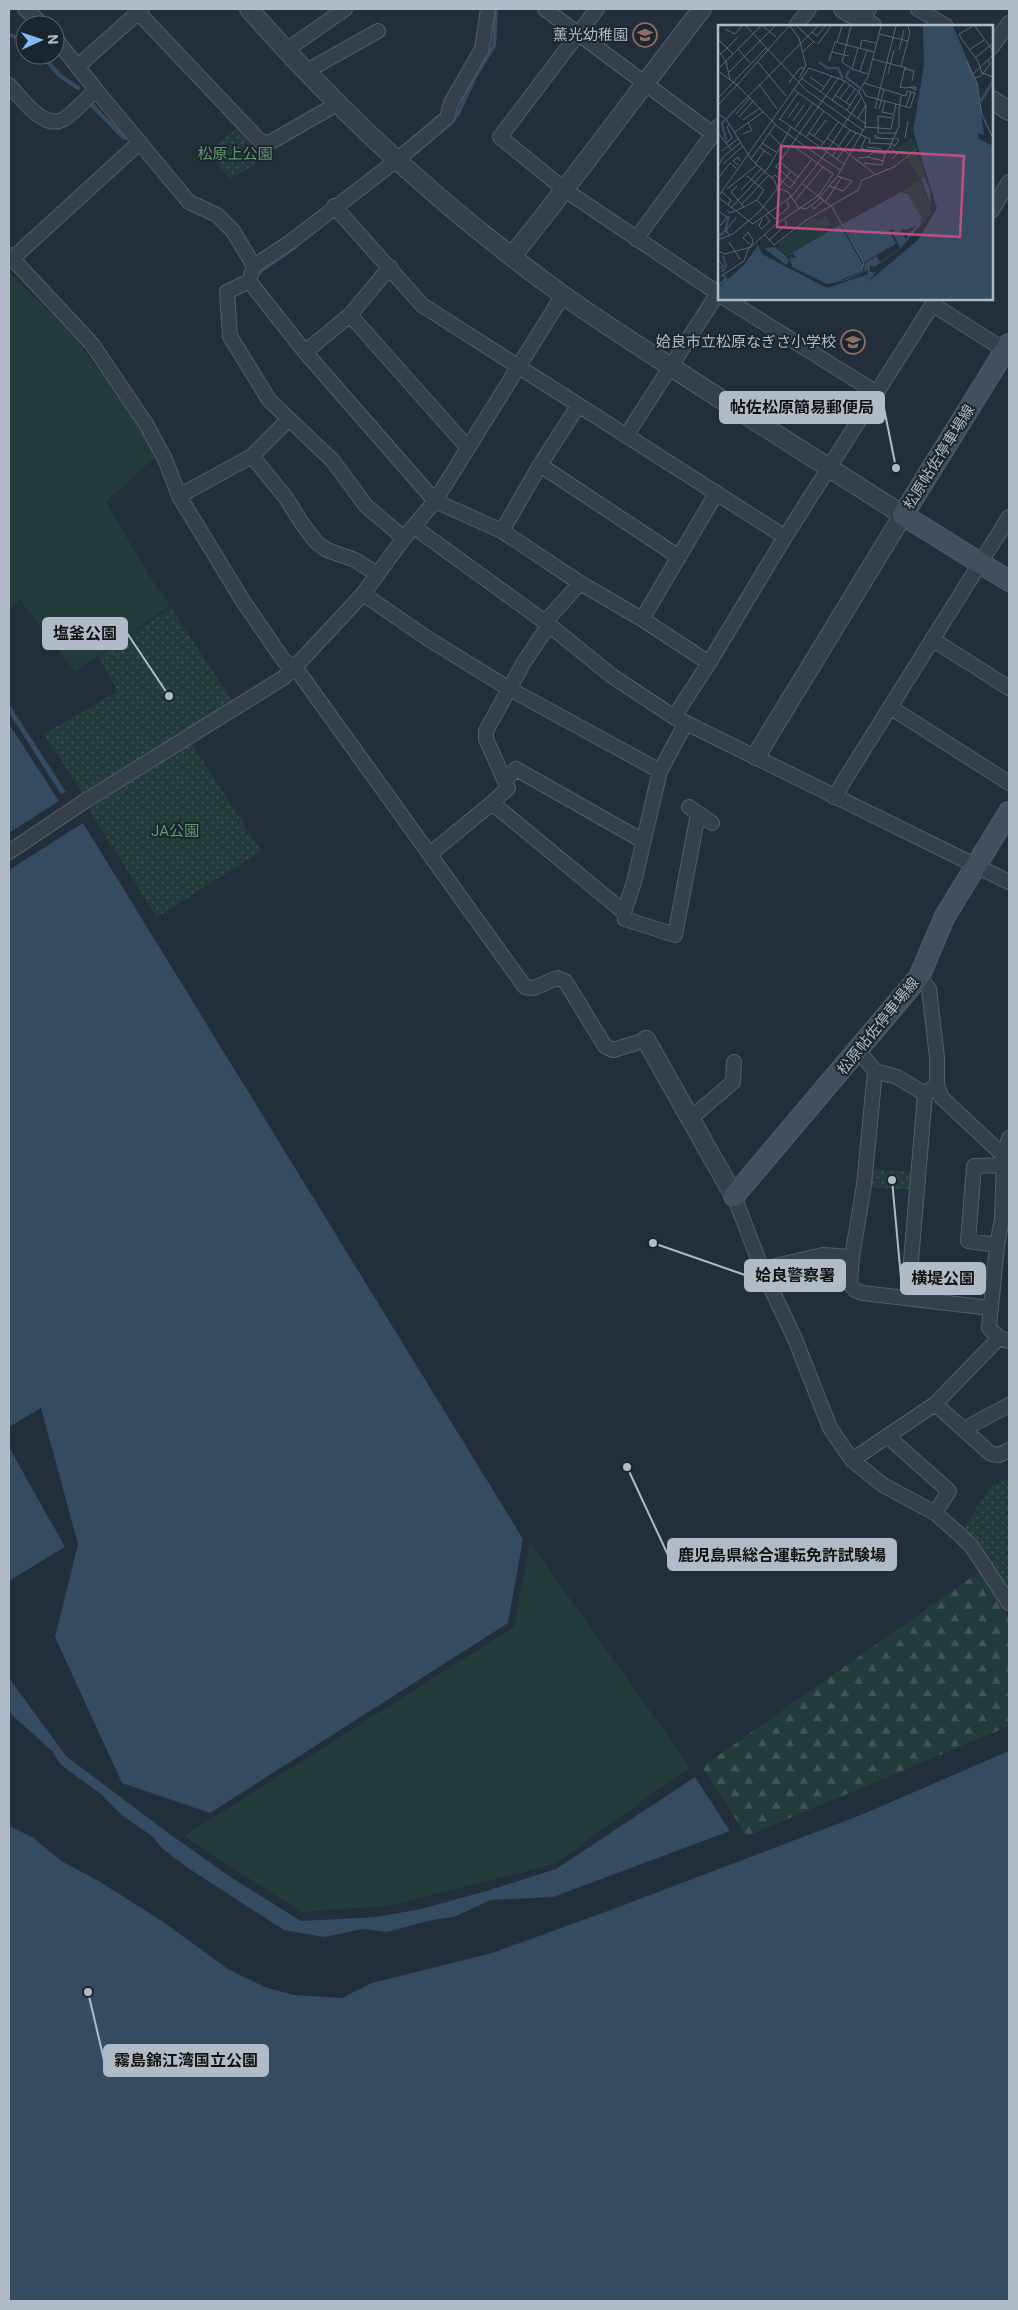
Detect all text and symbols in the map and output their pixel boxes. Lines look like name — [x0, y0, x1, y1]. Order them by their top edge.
north arrow — [15, 15, 65, 65]
school or university icon: 薫光幼稚園 — [632, 22, 658, 48]
inset map — [718, 25, 993, 300]
place label: 薫光幼稚園 — [553, 26, 628, 44]
text: N — [45, 34, 61, 45]
park label: 松原上公園 — [197, 145, 273, 163]
school or university icon: 姶良市立松原なぎさ小学校 — [840, 329, 866, 355]
place label: 姶良市立松原なぎさ小学校 — [656, 333, 836, 351]
callout: 帖佐松原簡易郵便局 — [720, 392, 884, 423]
text: 帖佐松原簡易郵便局 — [730, 398, 874, 417]
street label: 松原帖佐停車場線 — [900, 401, 978, 513]
callout: 塩釜公園 — [43, 618, 127, 649]
text: 塩釜公園 — [53, 624, 117, 643]
park label: JA公園 — [151, 822, 199, 840]
street label: 松原帖佐停車場線 — [833, 974, 923, 1078]
callout: 姶良警察署 — [745, 1260, 845, 1291]
callout: 横堤公園 — [901, 1263, 985, 1294]
text: 姶良警察署 — [755, 1266, 835, 1285]
text: 横堤公園 — [911, 1269, 975, 1288]
callout: 鹿児島県総合運転免許試験場 — [668, 1539, 896, 1570]
text: 鹿児島県総合運転免許試験場 — [678, 1546, 886, 1565]
callout: 霧島錦江湾国立公園 — [104, 2045, 268, 2076]
text: 霧島錦江湾国立公園 — [114, 2051, 258, 2070]

